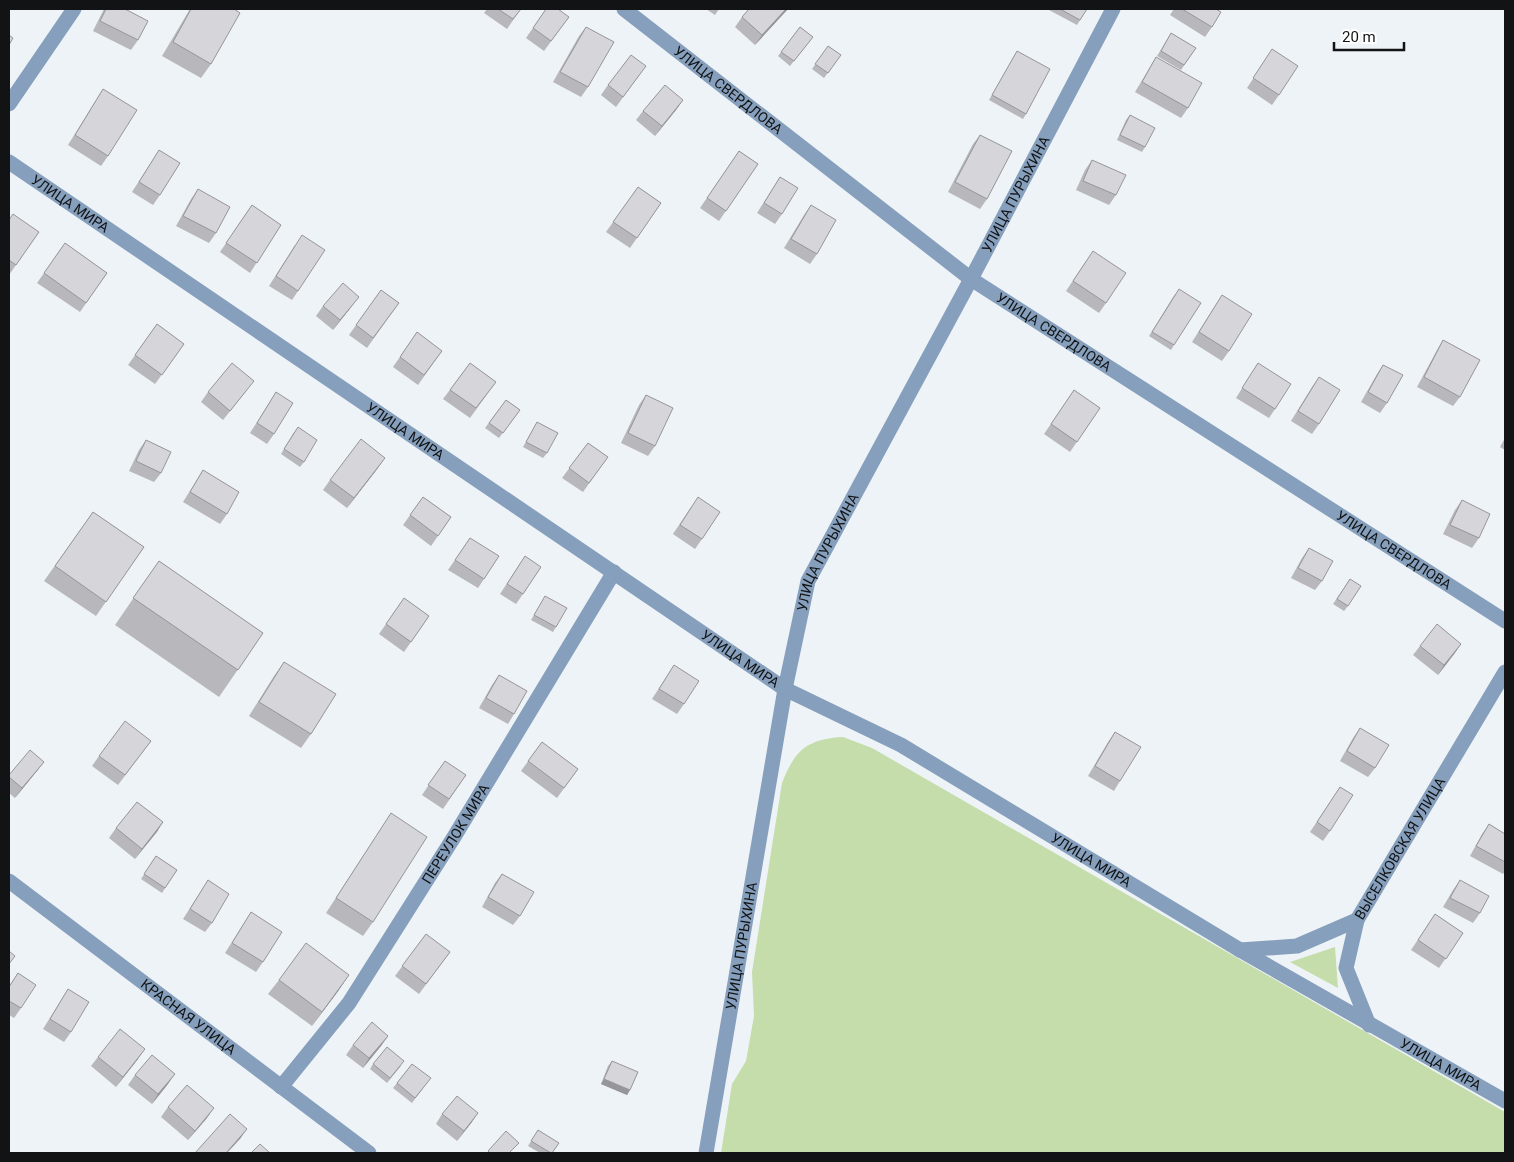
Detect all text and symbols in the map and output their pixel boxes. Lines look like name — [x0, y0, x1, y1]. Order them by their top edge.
scale bar — [1334, 20, 1404, 52]
text: 20 m — [1342, 28, 1376, 46]
street label: УЛИЦА СВЕРДЛОВА — [671, 43, 786, 137]
street label: УЛИЦА ПУРЫХИНА — [978, 133, 1053, 255]
street label: УЛИЦА МИРА — [28, 171, 112, 236]
street label: УЛИЦА СВЕРДЛОВА — [993, 289, 1114, 375]
street label: УЛИЦА МИРА — [363, 399, 447, 463]
street label: УЛИЦА ПУРЫХИНА — [794, 490, 862, 613]
street label: УЛИЦА СВЕРДЛОВА — [1333, 507, 1455, 593]
street label: УЛИЦА МИРА — [698, 627, 782, 691]
street label: ВЫСЕЛКОВСКАЯ УЛИЦА — [1351, 774, 1448, 922]
street label: ПЕРЕУЛОК МИРА — [419, 781, 492, 887]
street label: УЛИЦА МИРА — [1048, 830, 1134, 890]
street label: УЛИЦА ПУРЫХИНА — [723, 881, 760, 1011]
street label: КРАСНАЯ УЛИЦА — [138, 976, 239, 1058]
street label: УЛИЦА МИРА — [1397, 1035, 1484, 1094]

